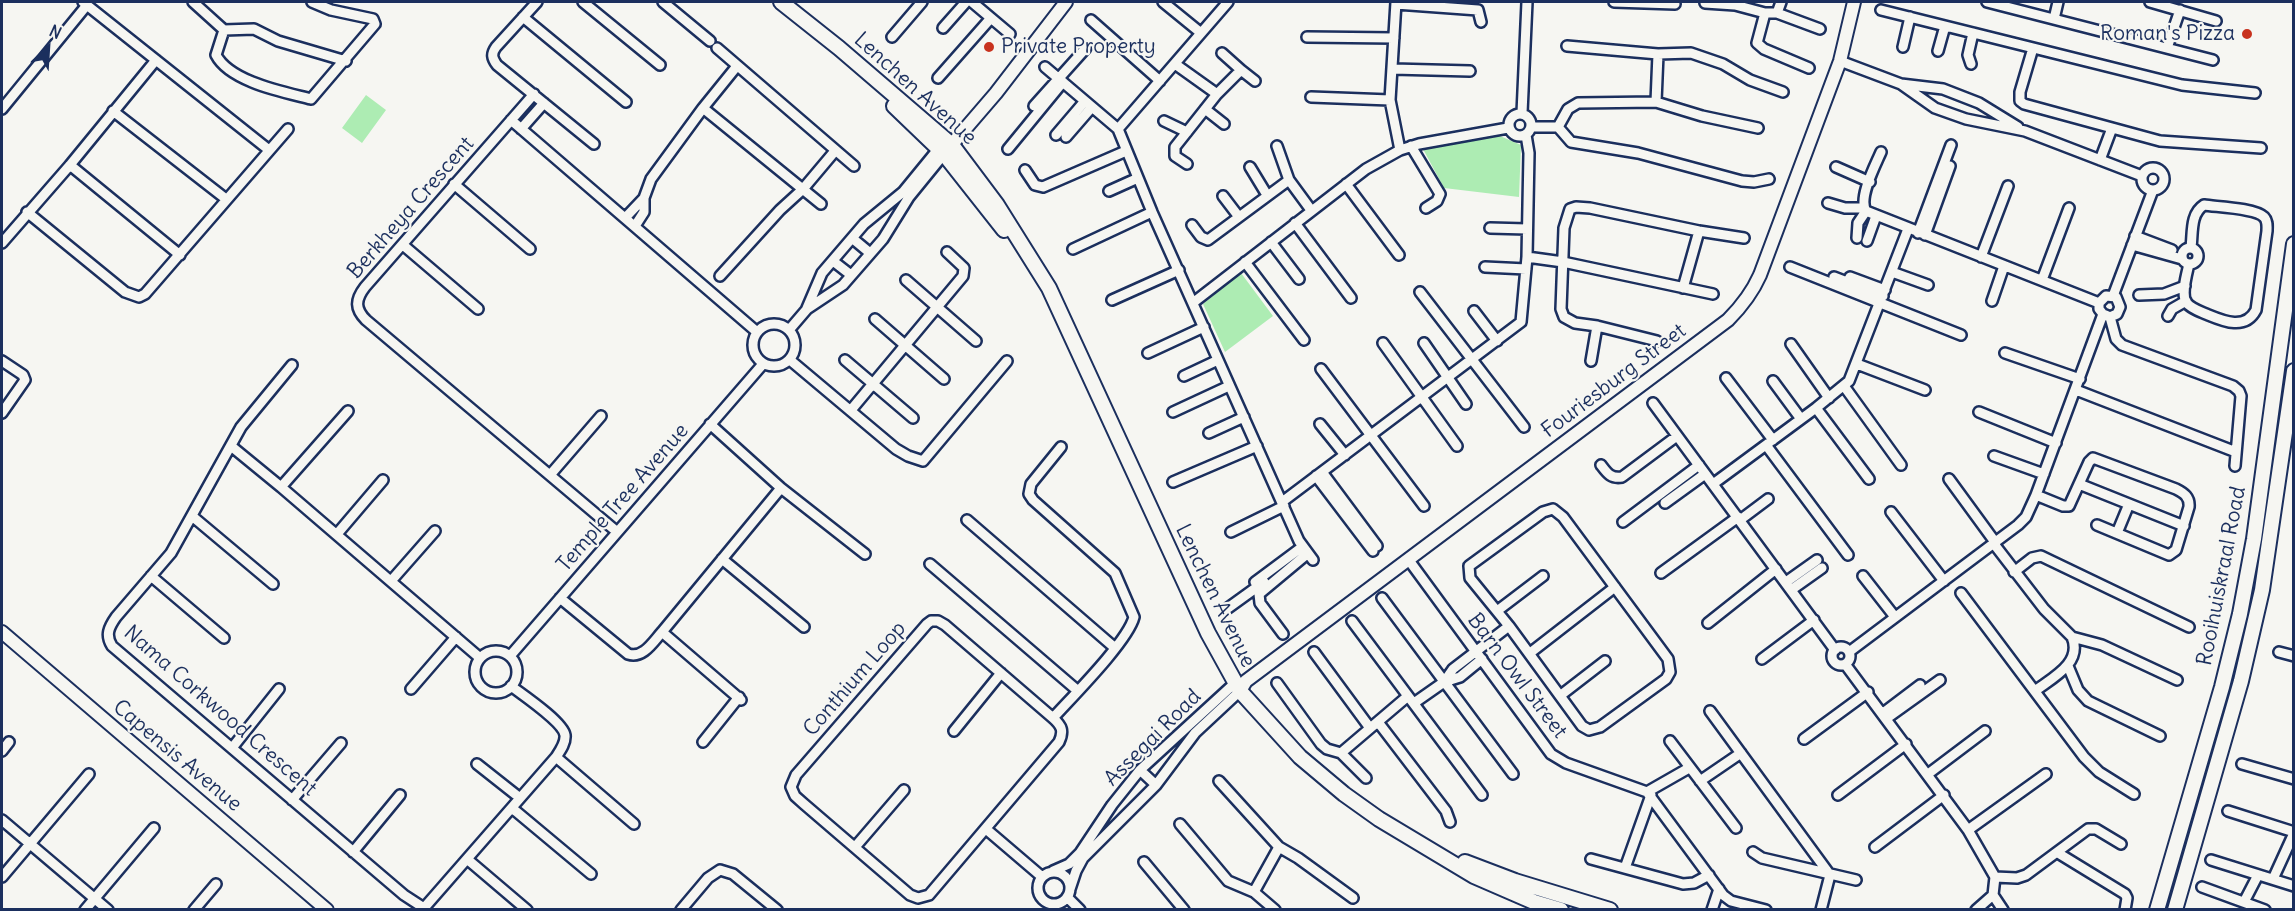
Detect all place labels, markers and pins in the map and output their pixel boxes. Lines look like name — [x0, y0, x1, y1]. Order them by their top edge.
place label: Roman's Pizza — [2100, 21, 2235, 47]
marker: Roman's Pizza — [2240, 27, 2254, 41]
place label: Private Property — [1001, 34, 1156, 60]
marker: Private Property — [982, 40, 996, 54]

